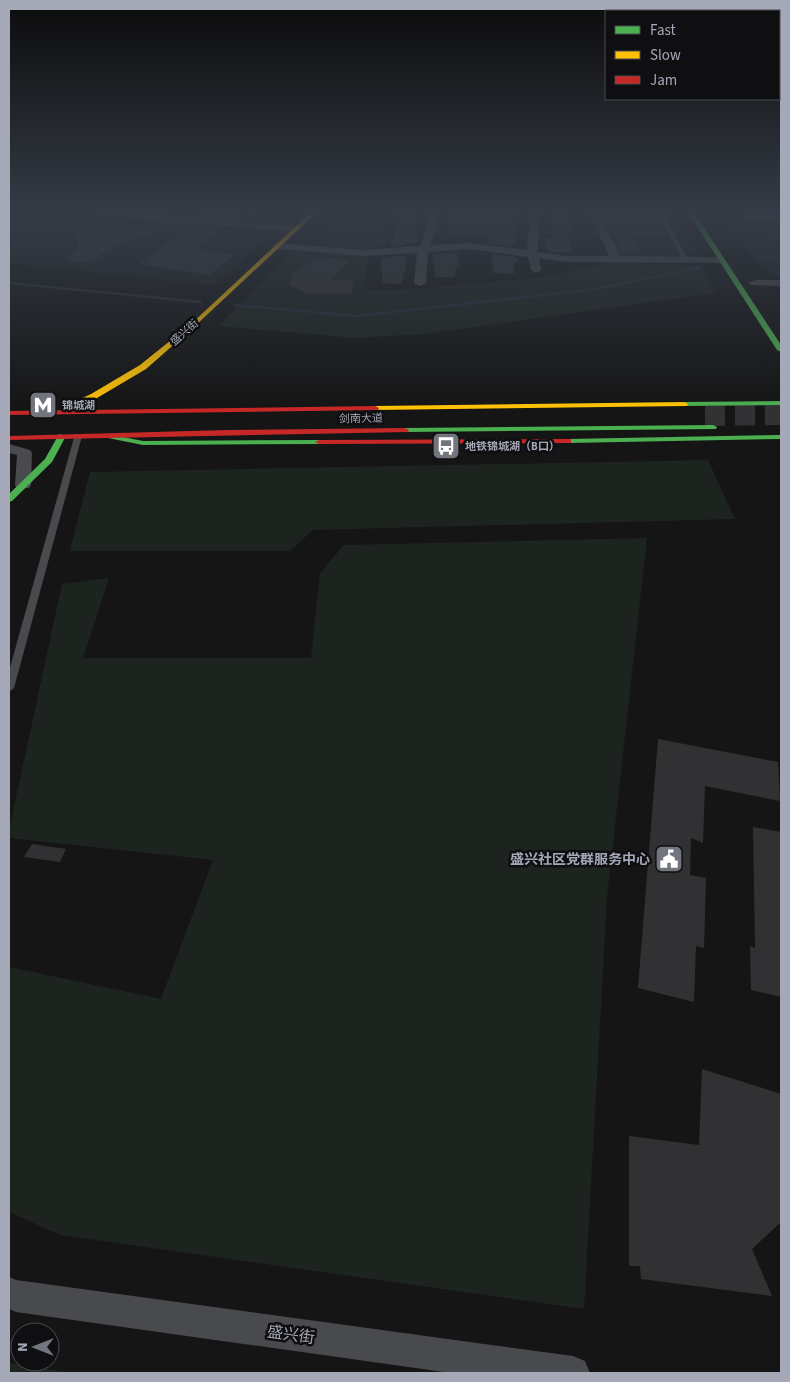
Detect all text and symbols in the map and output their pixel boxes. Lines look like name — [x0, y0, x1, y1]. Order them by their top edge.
legend — [605, 10, 780, 100]
text: Fast — [650, 20, 676, 41]
text: Slow — [650, 45, 681, 66]
text: Jam — [650, 70, 677, 91]
street label: 盛兴街 — [167, 316, 202, 349]
metro station icon: 锦城湖 — [28, 390, 58, 420]
place label: 锦城湖 — [62, 398, 95, 413]
street label: 剑南大道 — [339, 411, 383, 426]
bus stop icon: 地铁锦城湖（B口） — [431, 431, 461, 461]
place label: 地铁锦城湖（B口） — [465, 439, 560, 454]
public building icon: 盛兴社区党群服务中心 — [654, 844, 684, 874]
place label: 盛兴社区党群服务中心 — [510, 850, 650, 870]
street label: 盛兴街 — [266, 1321, 316, 1349]
north arrow — [10, 1322, 60, 1372]
text: N — [13, 1342, 33, 1352]

